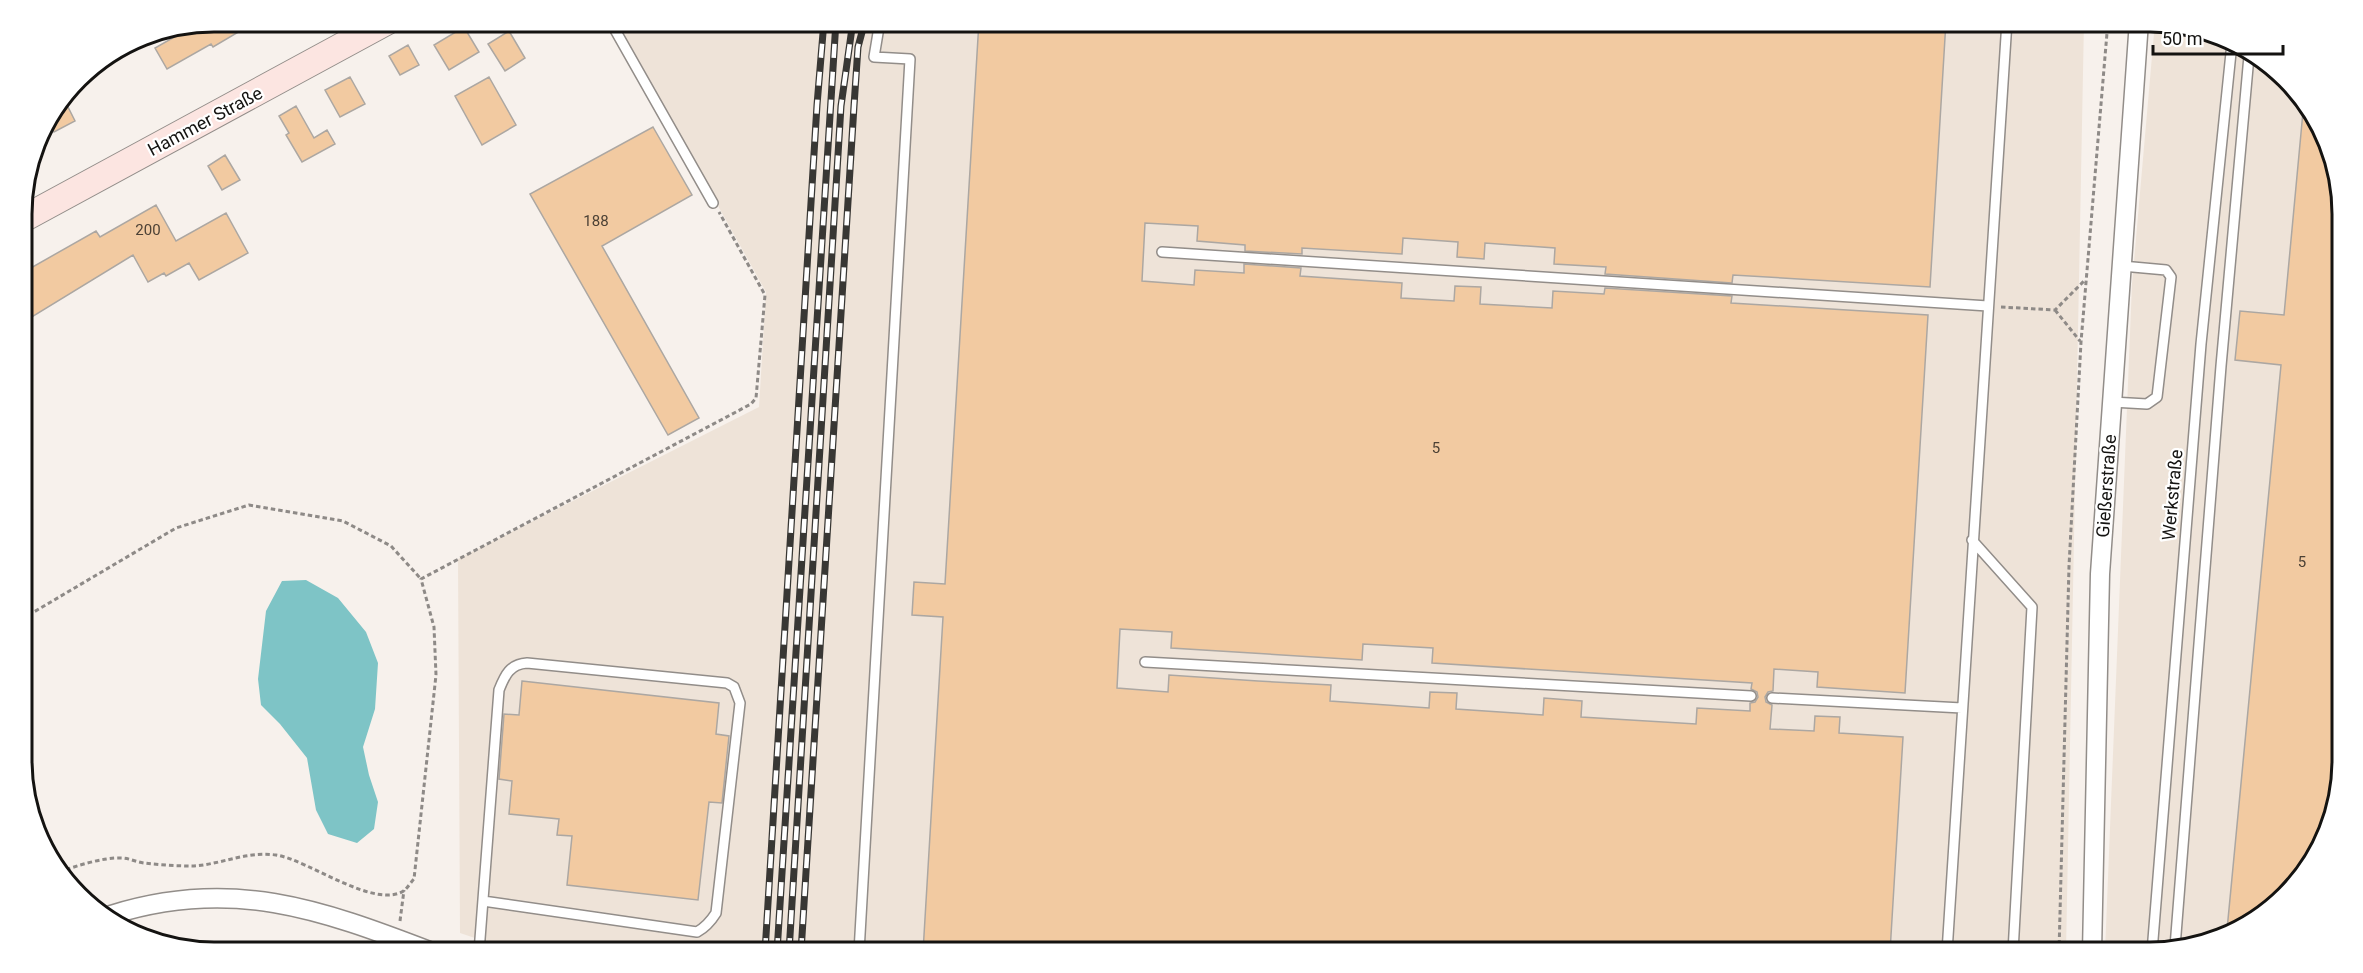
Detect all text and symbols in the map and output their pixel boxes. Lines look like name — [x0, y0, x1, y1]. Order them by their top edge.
scale bar — [2153, 18, 2284, 56]
text: 50 m — [2162, 28, 2202, 49]
street label: Hammer Straße — [144, 82, 266, 160]
house number: 188 — [583, 212, 609, 230]
house number: 200 — [135, 221, 161, 239]
street label: Gießerstraße — [2092, 434, 2120, 538]
house number: 5 — [1432, 439, 1440, 457]
street label: Werkstraße — [2158, 449, 2186, 541]
house number: 5 — [2298, 553, 2306, 571]

